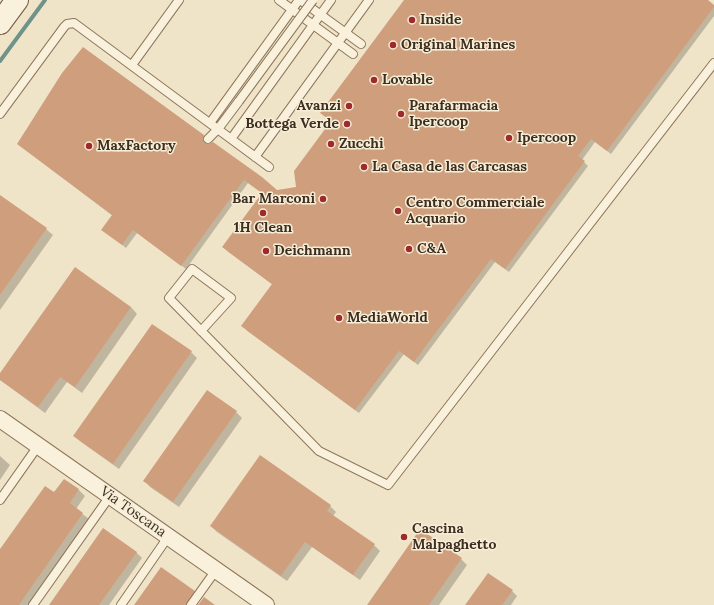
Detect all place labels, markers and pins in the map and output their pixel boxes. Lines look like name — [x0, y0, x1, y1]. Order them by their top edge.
place label: Inside — [420, 12, 461, 28]
marker: Inside — [407, 15, 417, 25]
place label: Original Marines — [401, 37, 515, 53]
marker: Original Marines — [388, 40, 398, 50]
place label: Lovable — [382, 72, 433, 88]
marker: Lovable — [369, 75, 379, 85]
place label: Avanzi — [297, 98, 341, 114]
place label: Parafarmacia Ipercoop — [409, 98, 498, 130]
marker: Avanzi — [344, 101, 354, 111]
marker: Parafarmacia Ipercoop — [396, 109, 406, 119]
place label: Bottega Verde — [245, 116, 339, 132]
marker: Bottega Verde — [342, 119, 352, 129]
place label: Ipercoop — [517, 130, 576, 146]
marker: Ipercoop — [504, 133, 514, 143]
place label: Zucchi — [339, 136, 384, 152]
place label: MaxFactory — [97, 138, 176, 154]
marker: Zucchi — [326, 139, 336, 149]
marker: MaxFactory — [84, 141, 94, 151]
place label: La Casa de las Carcasas — [372, 159, 527, 175]
marker: La Casa de las Carcasas — [359, 162, 369, 172]
place label: Bar Marconi — [232, 191, 315, 207]
marker: Bar Marconi — [318, 194, 328, 204]
place label: Centro Commerciale Acquario — [406, 195, 545, 228]
marker: Centro Commerciale Acquario — [393, 206, 403, 216]
marker: 1H Clean — [258, 208, 268, 218]
place label: 1H Clean — [234, 220, 292, 236]
place label: C&A — [417, 241, 446, 257]
place label: Deichmann — [274, 243, 351, 259]
marker: C&A — [404, 244, 414, 254]
marker: Deichmann — [261, 246, 271, 256]
place label: MediaWorld — [347, 310, 428, 326]
marker: MediaWorld — [334, 313, 344, 323]
place label: Cascina Malpaghetto — [412, 521, 496, 554]
marker: Cascina Malpaghetto — [399, 532, 409, 542]

